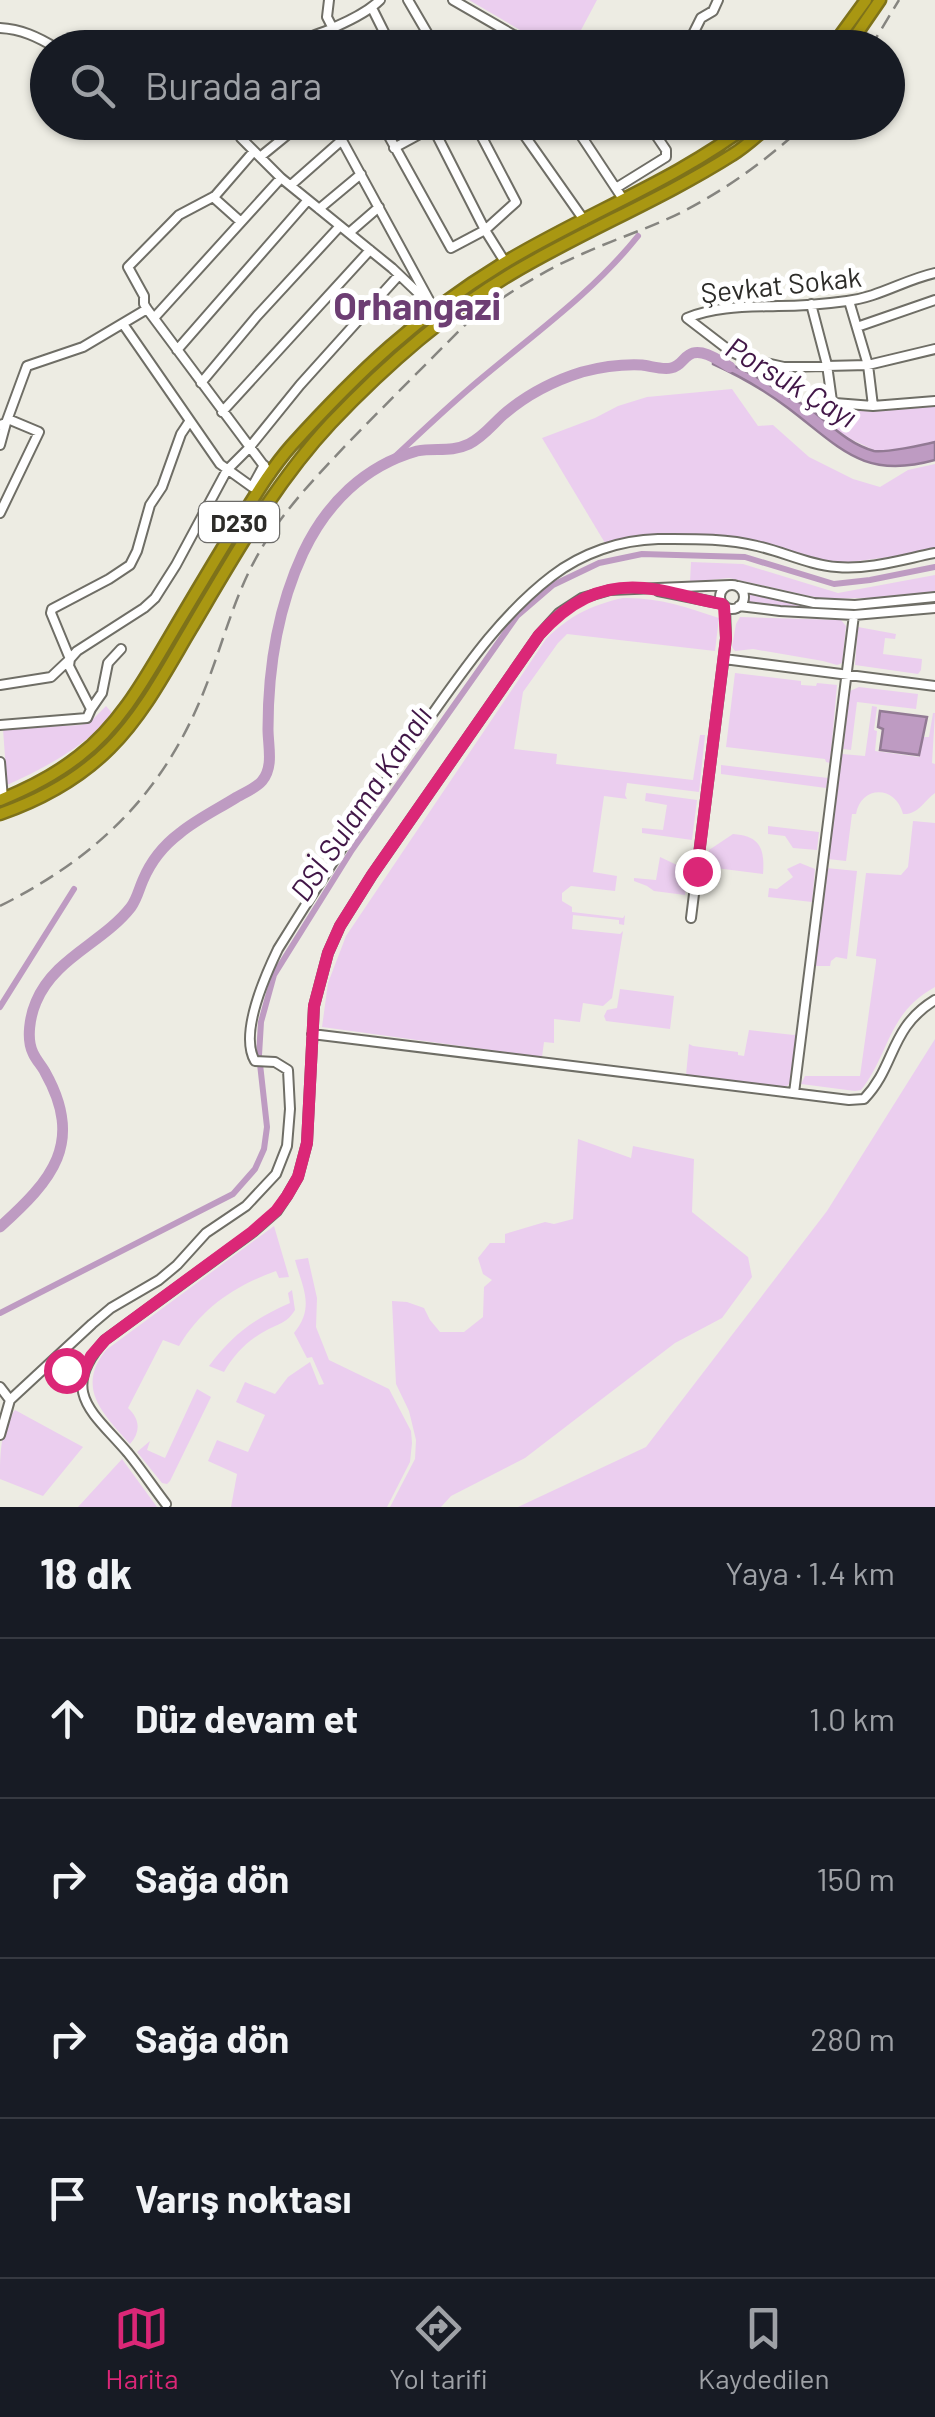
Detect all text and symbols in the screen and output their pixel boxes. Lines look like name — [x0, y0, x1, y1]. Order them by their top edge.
search box — [30, 30, 905, 140]
icon: search — [65, 58, 120, 113]
text: Burada ara — [145, 62, 322, 108]
street label: Şevkat Sokak — [699, 259, 863, 309]
district label: Orhangazi — [333, 282, 501, 328]
water label: Porsuk Çayı — [720, 328, 864, 434]
road number: D230 — [199, 502, 279, 542]
water label: DSİ Sulama Kanalı — [282, 699, 438, 907]
route end — [675, 849, 721, 895]
route start — [44, 1348, 90, 1394]
text: 18 dk — [40, 1547, 132, 1597]
text: Yaya · 1.4 km — [725, 1553, 895, 1591]
icon: ahead — [40, 1691, 95, 1746]
text: Düz devam et — [135, 1695, 358, 1741]
text: 1.0 km — [809, 1699, 895, 1737]
icon: right — [40, 1851, 95, 1906]
text: Sağa dön — [135, 1855, 289, 1901]
text: 150 m — [816, 1859, 895, 1897]
icon: right — [40, 2011, 95, 2066]
text: Sağa dön — [135, 2015, 289, 2061]
text: 280 m — [810, 2019, 895, 2057]
icon: arrive — [40, 2171, 95, 2226]
text: Varış noktası — [135, 2175, 351, 2221]
tab: Harita — [105, 2301, 179, 2395]
tab: Yol tarifi — [389, 2301, 487, 2395]
tab: Kaydedilen — [698, 2301, 830, 2395]

